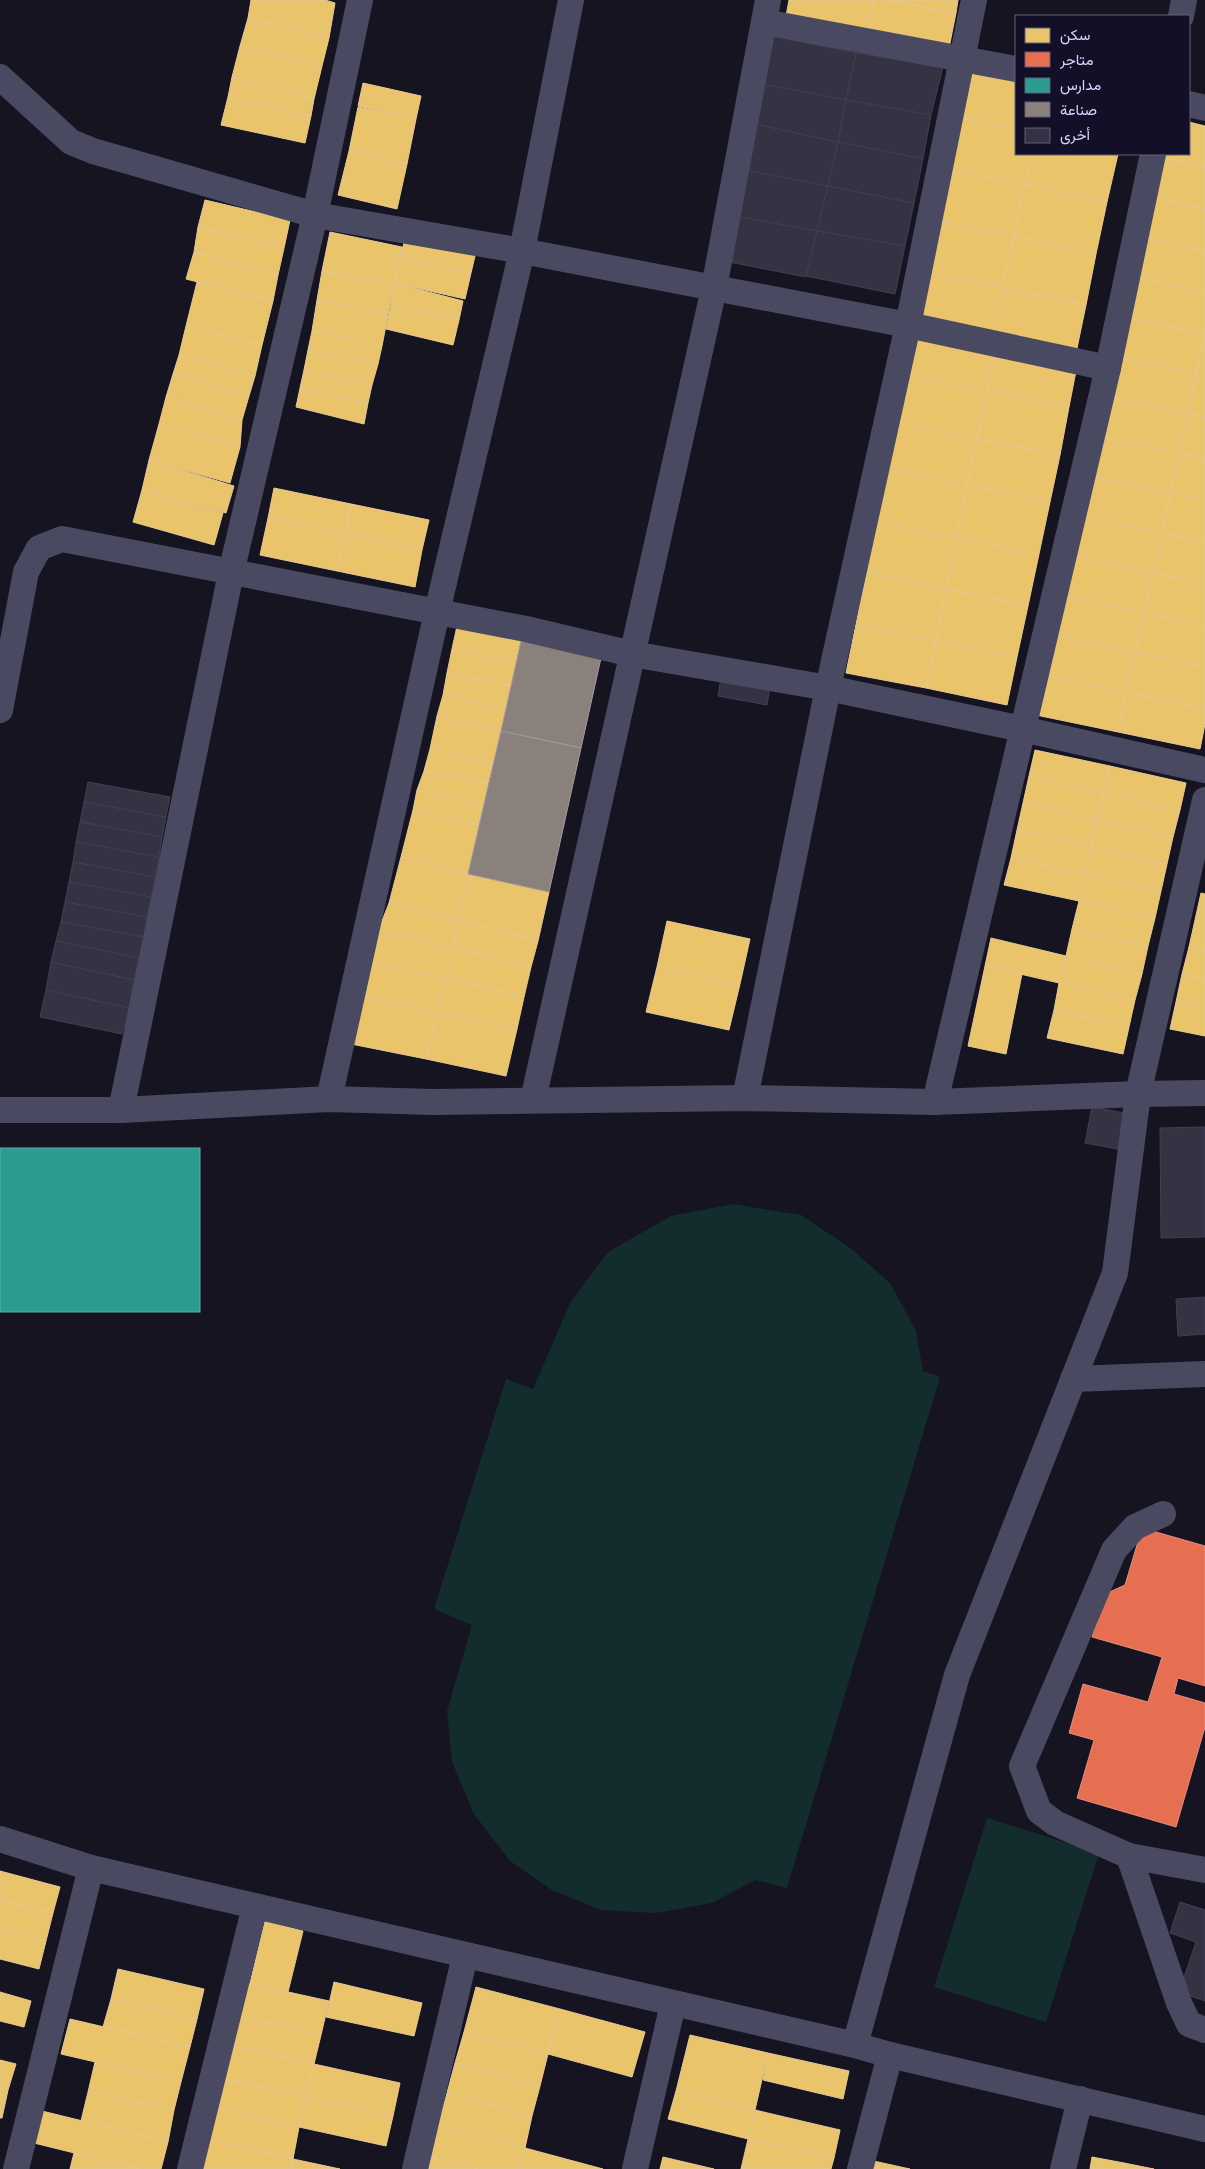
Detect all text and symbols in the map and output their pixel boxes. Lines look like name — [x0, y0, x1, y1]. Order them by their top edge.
legend — [1015, 15, 1190, 155]
text: سكن — [1060, 26, 1090, 45]
text: متاجر — [1059, 51, 1094, 69]
text: مدارس — [1060, 76, 1101, 95]
text: صناعة — [1060, 101, 1097, 118]
text: أخرى — [1060, 126, 1090, 145]

